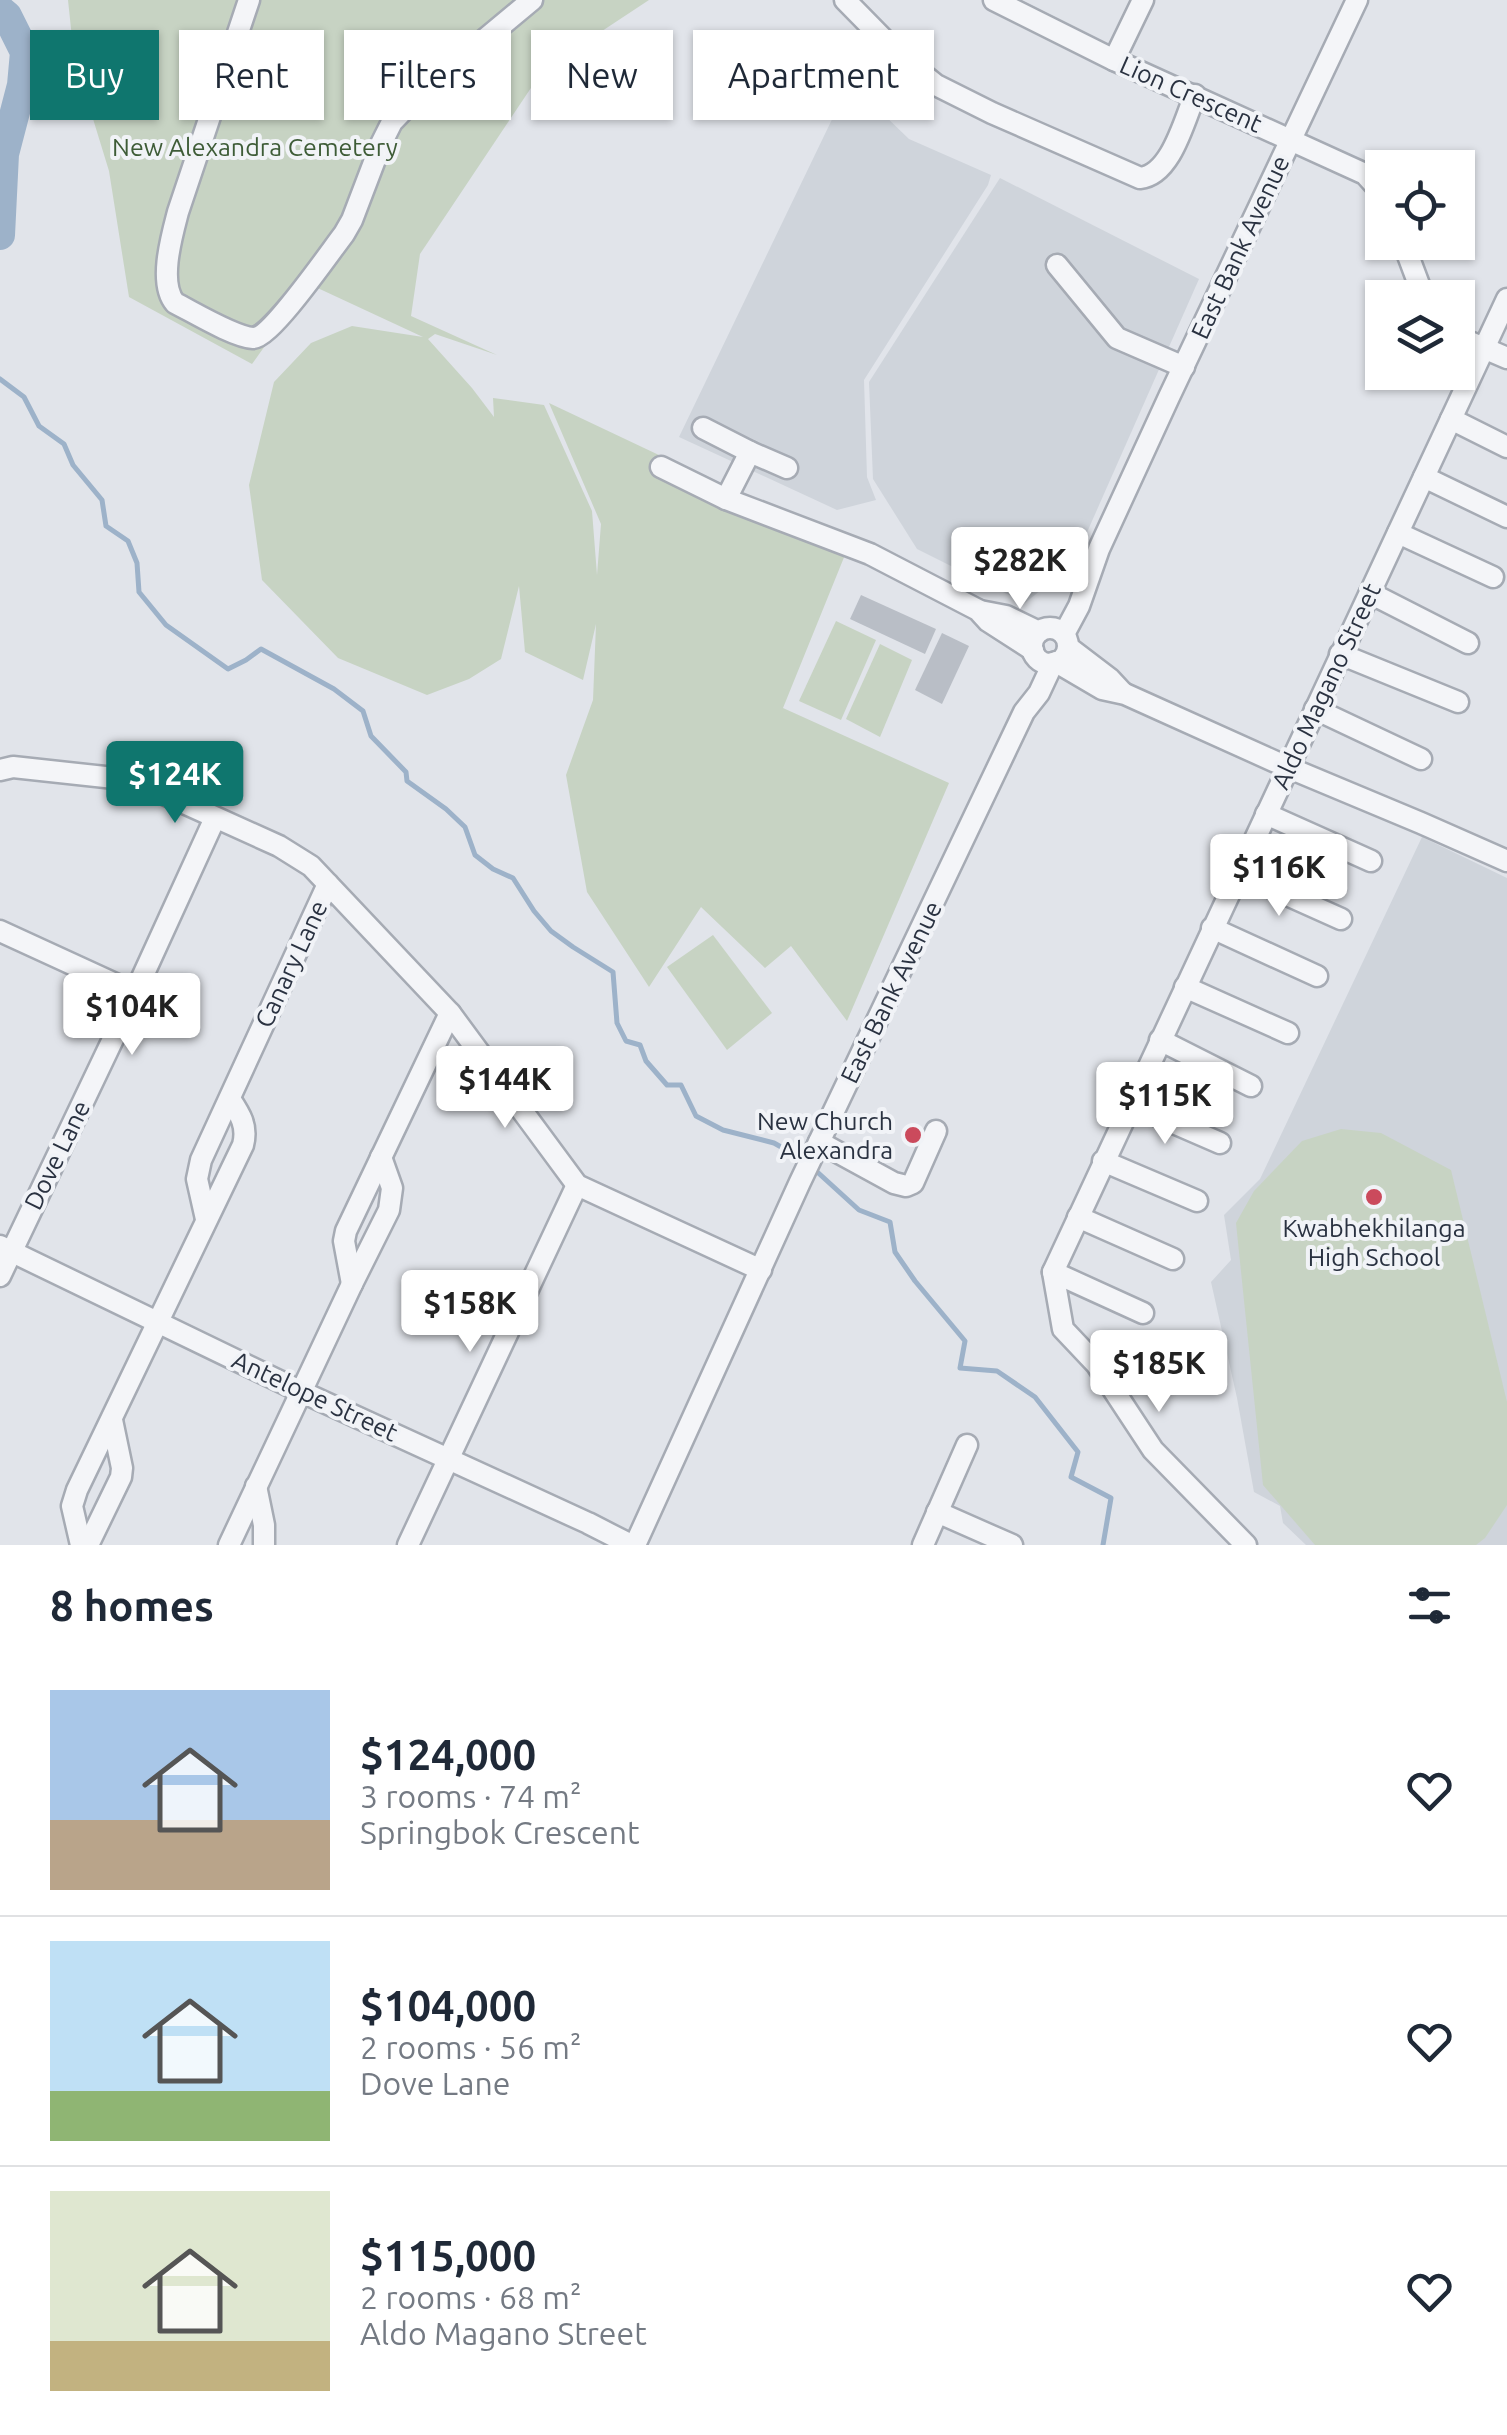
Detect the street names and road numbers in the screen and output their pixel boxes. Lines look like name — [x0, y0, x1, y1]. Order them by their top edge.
street label: Lion Crescent — [1116, 50, 1266, 138]
street label: East Bank Avenue — [1185, 151, 1295, 343]
street label: Aldo Magano Street — [1266, 578, 1386, 793]
street label: Canary Lane — [249, 896, 333, 1032]
street label: East Bank Avenue — [835, 897, 947, 1087]
street label: Dove Lane — [19, 1096, 95, 1214]
street label: Antelope Street — [228, 1345, 402, 1447]

